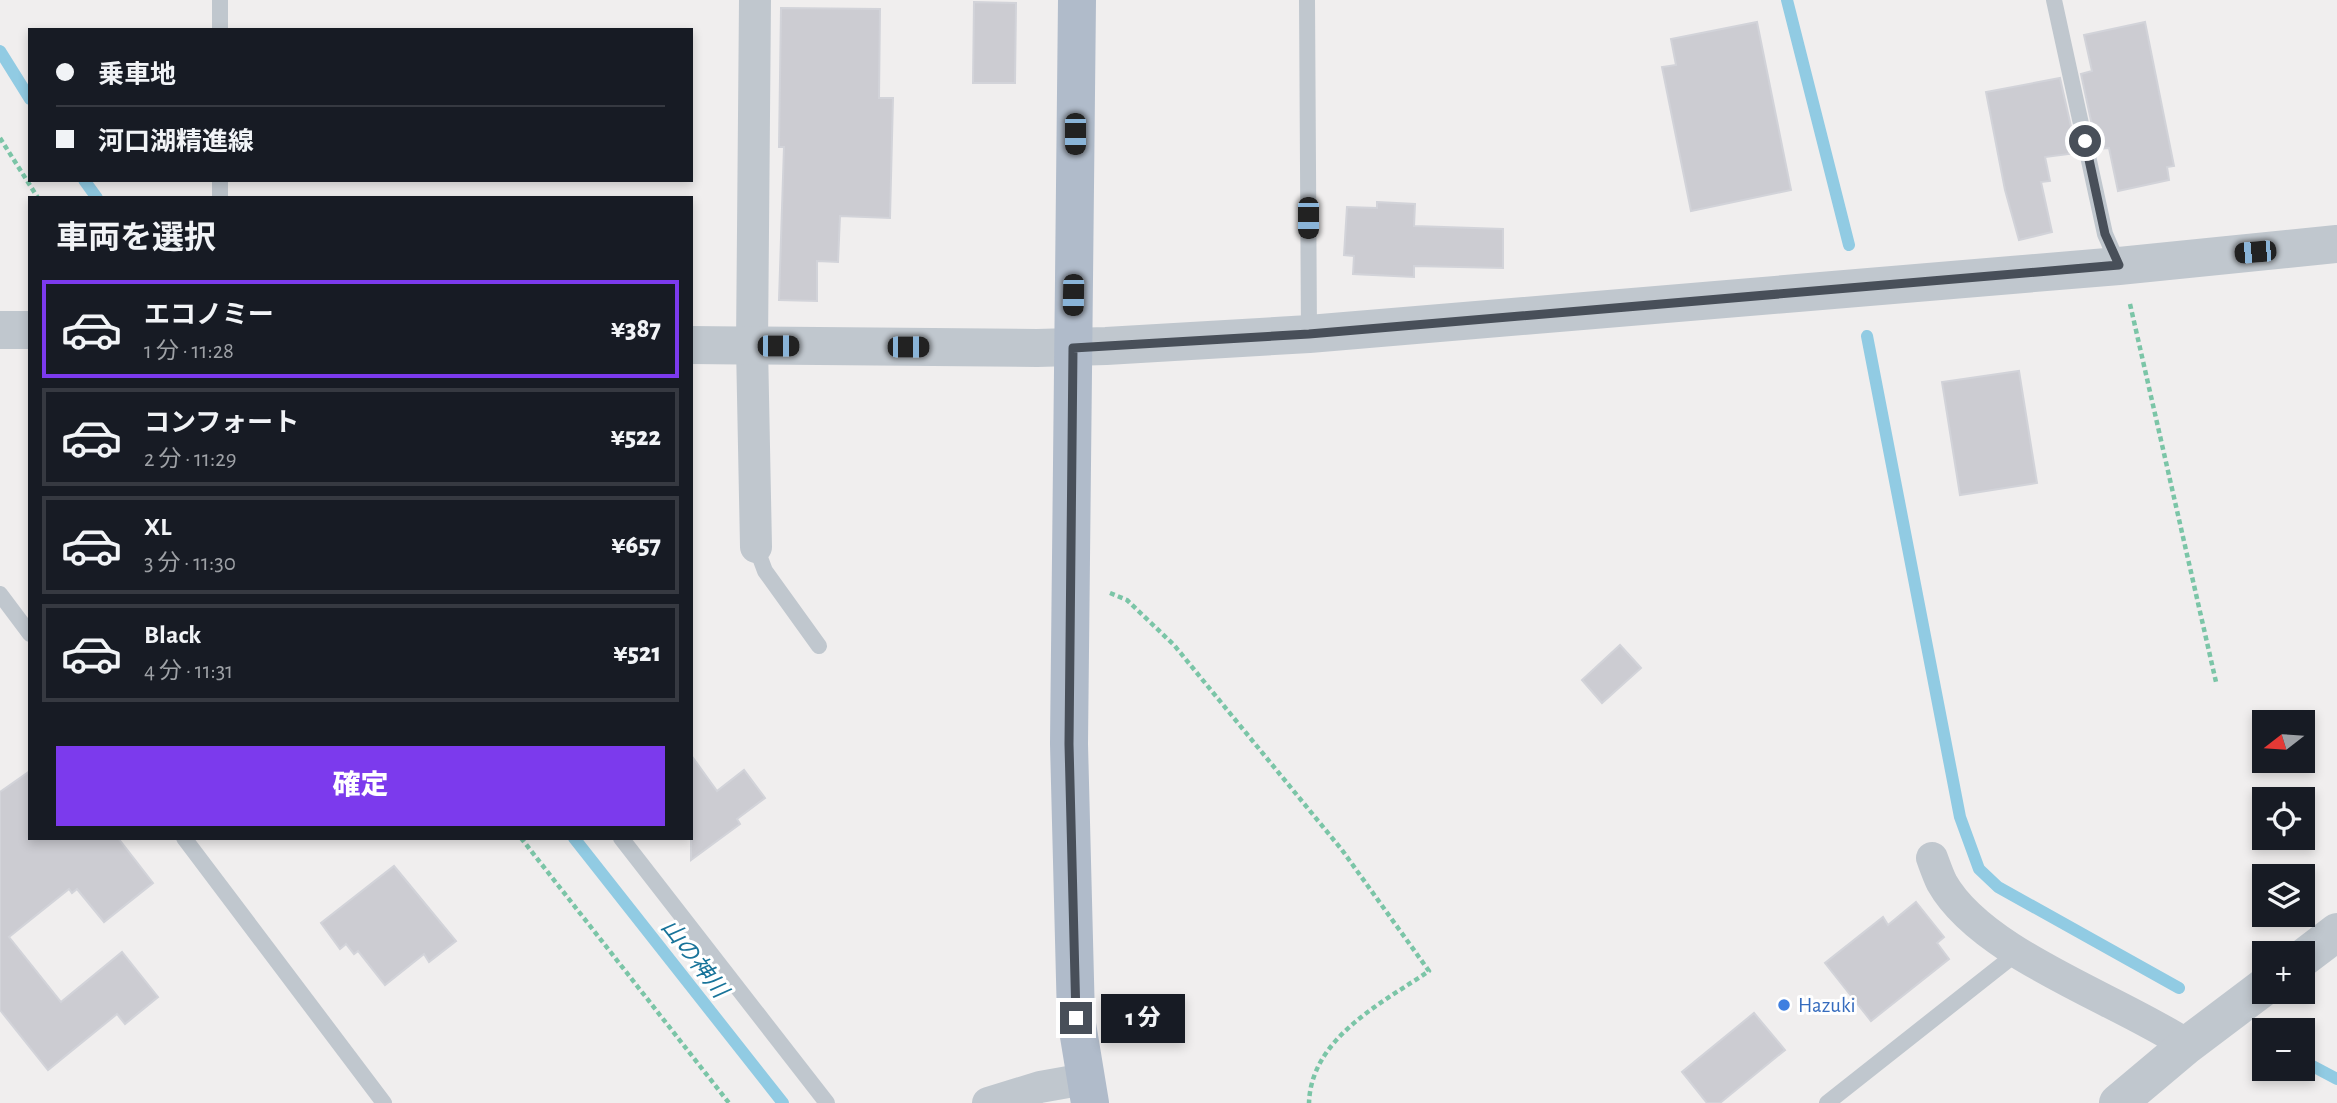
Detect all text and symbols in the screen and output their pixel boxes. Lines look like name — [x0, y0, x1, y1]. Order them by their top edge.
text: 乗車地 — [98, 62, 176, 88]
car — [1065, 113, 1086, 155]
route start — [2069, 125, 2101, 157]
text: 河口湖精進線 — [98, 129, 254, 155]
car — [1298, 197, 1319, 239]
text: 車両を選択 — [56, 222, 216, 254]
car — [2234, 240, 2277, 264]
car — [1063, 274, 1084, 316]
icon: car — [60, 298, 123, 361]
text: エコノミー — [144, 302, 274, 328]
text: ¥387 — [611, 316, 661, 342]
car — [758, 336, 800, 357]
car — [888, 337, 930, 358]
text: 1 分 · 11:28 — [144, 340, 234, 363]
icon: car — [60, 406, 123, 469]
text: コンフォート — [144, 410, 299, 436]
text: ¥522 — [610, 424, 661, 450]
text: 2 分 · 11:29 — [144, 448, 236, 471]
icon: car — [60, 514, 123, 577]
text: XL — [144, 514, 171, 540]
text: ¥657 — [611, 532, 661, 558]
text: 3 分 · 11:30 — [144, 552, 236, 575]
icon: car — [60, 622, 123, 685]
text: Black — [144, 622, 201, 648]
text: ¥521 — [613, 640, 661, 666]
text: 4 分 · 11:31 — [144, 660, 233, 683]
north arrow — [2252, 710, 2315, 774]
map controls — [2252, 710, 2315, 1081]
button: 確定 — [56, 746, 665, 826]
button: locate — [2252, 787, 2315, 850]
button: layers — [2252, 864, 2315, 927]
water label: 山の神川 — [656, 914, 735, 1005]
button: + — [2252, 941, 2315, 1004]
callout: 1 分 — [1100, 993, 1184, 1042]
place label: Hazuki — [1798, 995, 1856, 1016]
marker: Hazuki — [1776, 997, 1792, 1013]
route end — [1060, 1002, 1092, 1034]
text: 1 分 — [1126, 1007, 1160, 1030]
button: − — [2252, 1018, 2315, 1081]

